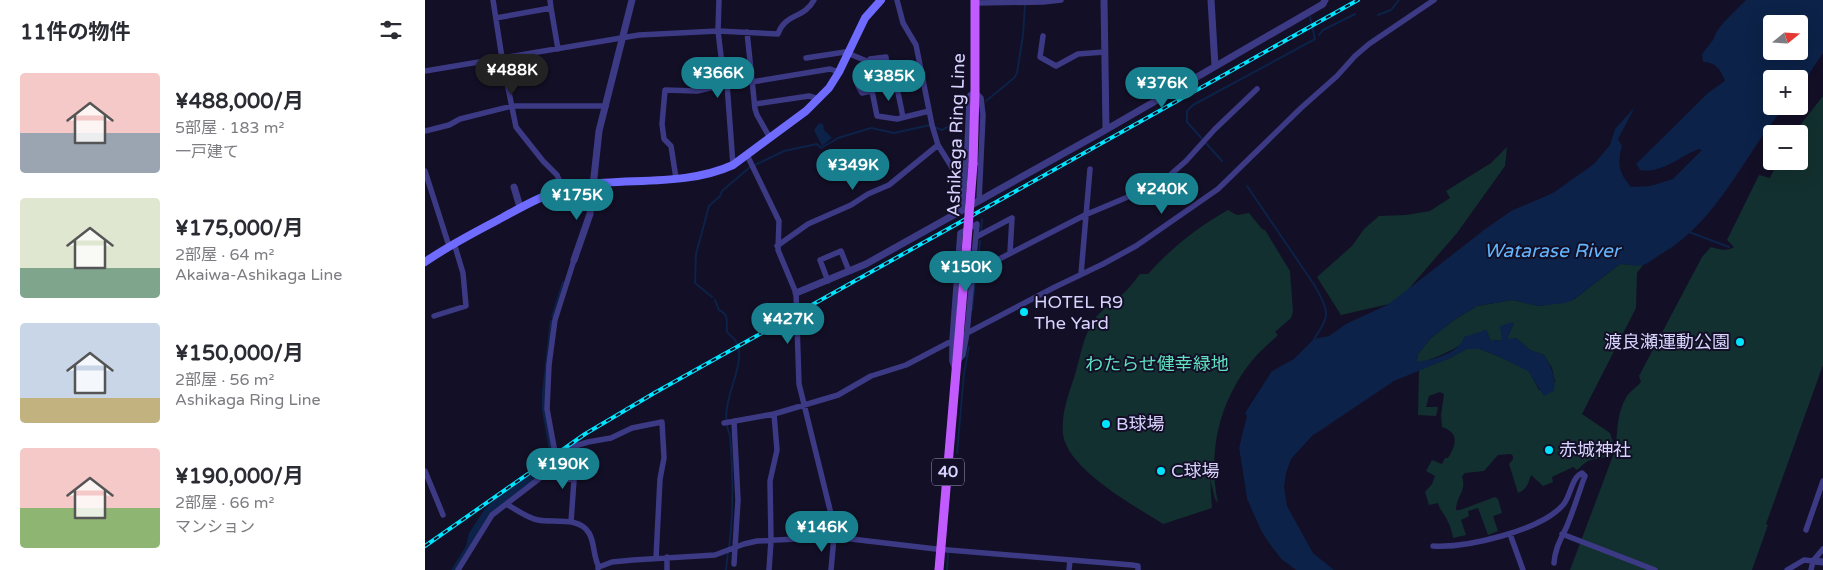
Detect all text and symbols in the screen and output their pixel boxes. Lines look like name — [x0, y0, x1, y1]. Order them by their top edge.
north arrow — [1763, 15, 1807, 60]
map controls — [1763, 15, 1808, 170]
icon: filters — [377, 16, 405, 44]
text: 11件の物件 — [20, 20, 130, 45]
street label: Ashikaga Ring Line — [942, 53, 970, 217]
pin: ¥488K — [477, 54, 547, 96]
pin: ¥366K — [683, 56, 753, 99]
pin: ¥385K — [854, 59, 924, 102]
text: ¥488K — [486, 60, 538, 80]
text: ¥366K — [692, 63, 744, 83]
text: ¥385K — [863, 66, 915, 86]
pin: ¥376K — [1127, 66, 1197, 109]
button: + — [1763, 70, 1808, 115]
text: ¥376K — [1136, 73, 1188, 93]
text: ¥488,000/月 — [175, 89, 304, 114]
icon: home — [60, 93, 120, 153]
text: 5部屋 · 183 m² — [175, 118, 284, 138]
button: − — [1763, 125, 1808, 170]
text: 一戸建て — [175, 142, 239, 162]
pin: ¥349K — [818, 148, 888, 191]
text: ¥349K — [827, 155, 879, 175]
pin: ¥240K — [1127, 172, 1197, 215]
pin: ¥175K — [542, 178, 612, 221]
text: ¥240K — [1136, 179, 1188, 199]
text: ¥175K — [551, 185, 603, 205]
text: ¥175,000/月 — [175, 216, 304, 241]
icon: home — [60, 218, 120, 278]
water label: Watarase River — [1484, 240, 1623, 262]
text: 2部屋 · 64 m² — [175, 245, 274, 265]
pin: ¥150K — [931, 250, 1001, 293]
text: ¥150K — [940, 257, 992, 277]
text: Akaiwa-Ashikaga Line — [175, 265, 342, 285]
place label: HOTEL R9 The Yard — [1034, 291, 1123, 334]
pin: ¥427K — [753, 302, 823, 345]
marker: HOTEL R9 The Yard — [1018, 306, 1030, 318]
text: ¥427K — [762, 309, 814, 329]
place label: 渡良瀬運動公園 — [1604, 331, 1730, 353]
marker: 渡良瀬運動公園 — [1734, 336, 1746, 348]
text: ¥150,000/月 — [175, 341, 304, 366]
icon: home — [60, 343, 120, 403]
park label: わたらせ健幸緑地 — [1085, 353, 1229, 375]
text: 2部屋 · 56 m² — [175, 370, 274, 390]
text: Ashikaga Ring Line — [175, 390, 321, 410]
place label: B球場 — [1116, 413, 1164, 435]
marker: B球場 — [1100, 418, 1112, 430]
place label: 赤城神社 — [1559, 439, 1631, 461]
marker: 赤城神社 — [1543, 444, 1555, 456]
pin: ¥190K — [528, 448, 598, 490]
text: ¥190K — [537, 454, 589, 474]
road number: 40 — [932, 458, 964, 486]
place label: C球場 — [1171, 460, 1220, 482]
text: ¥190,000/月 — [175, 464, 304, 489]
marker: C球場 — [1155, 465, 1167, 477]
icon: home — [60, 468, 120, 528]
text: 2部屋 · 66 m² — [175, 493, 274, 513]
pin: ¥146K — [787, 510, 857, 553]
text: マンション — [175, 517, 255, 537]
text: ¥146K — [796, 517, 848, 537]

